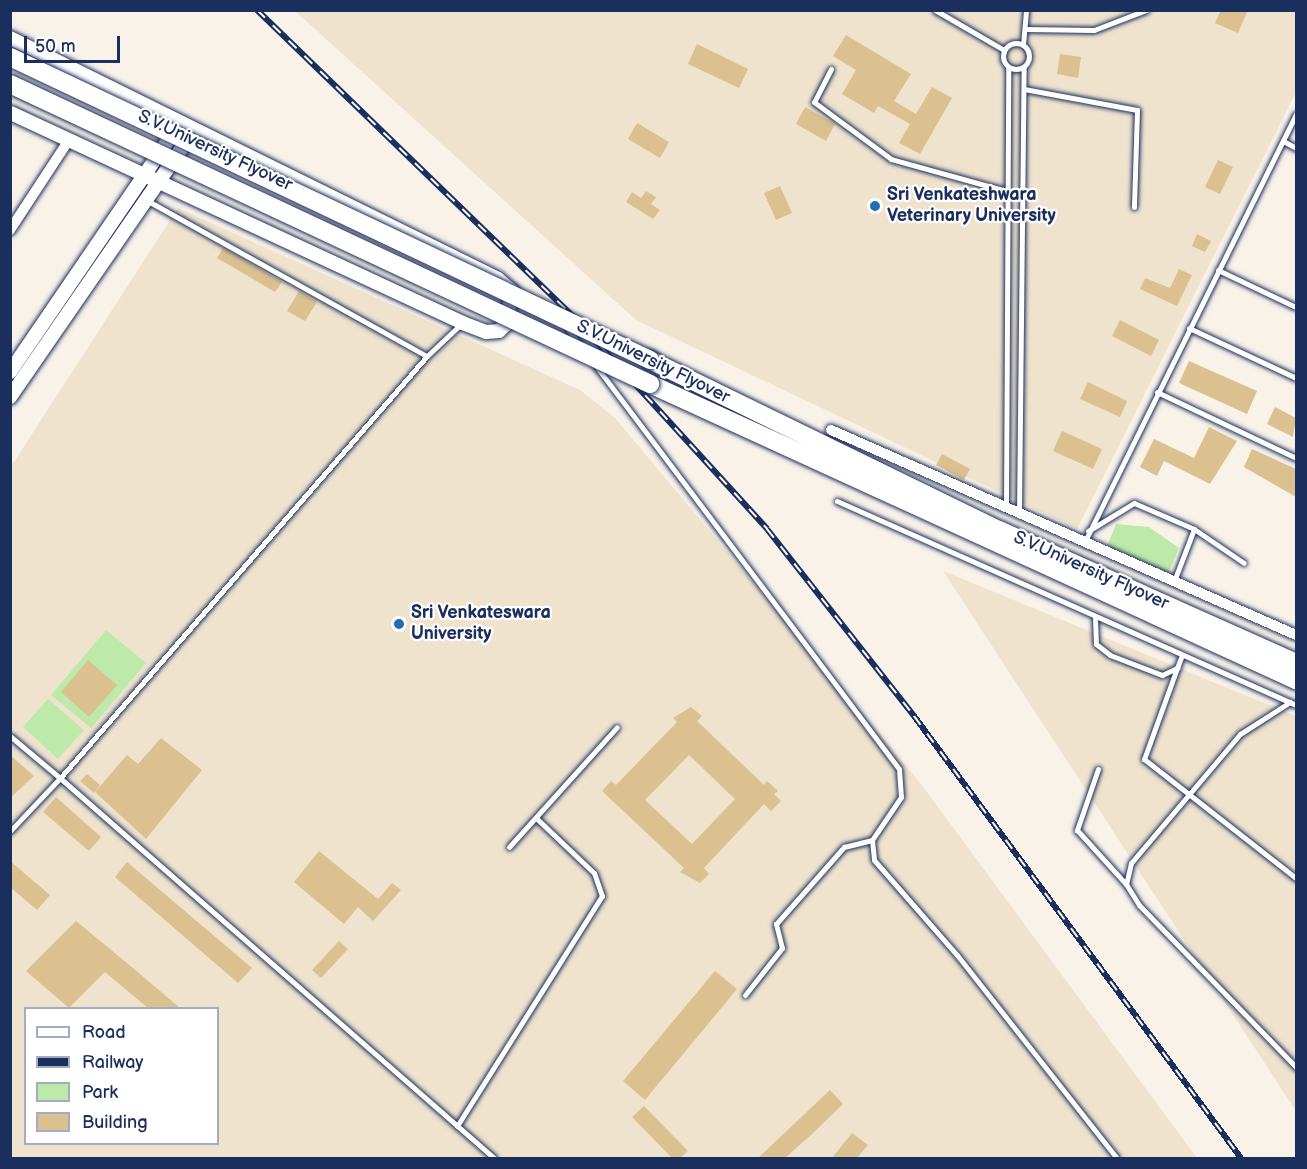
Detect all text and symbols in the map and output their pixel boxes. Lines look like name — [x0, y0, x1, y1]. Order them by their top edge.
scale bar — [27, 24, 123, 62]
text: 50 m — [35, 36, 76, 57]
street label: S.V.University Flyover — [134, 105, 296, 197]
place label: Sri Venkateshwara Veterinary University — [887, 185, 1056, 228]
marker: Sri Venkateshwara Veterinary University — [868, 199, 882, 213]
street label: S.V.University Flyover — [572, 315, 734, 409]
street label: S.V.University Flyover — [1009, 527, 1173, 615]
place label: Sri Venkateswara University — [411, 603, 552, 646]
marker: Sri Venkateswara University — [392, 617, 406, 631]
legend — [24, 1007, 219, 1145]
text: Road — [82, 1022, 126, 1043]
text: Railway — [82, 1052, 144, 1073]
text: Park — [82, 1082, 118, 1103]
text: Building — [82, 1112, 148, 1133]

